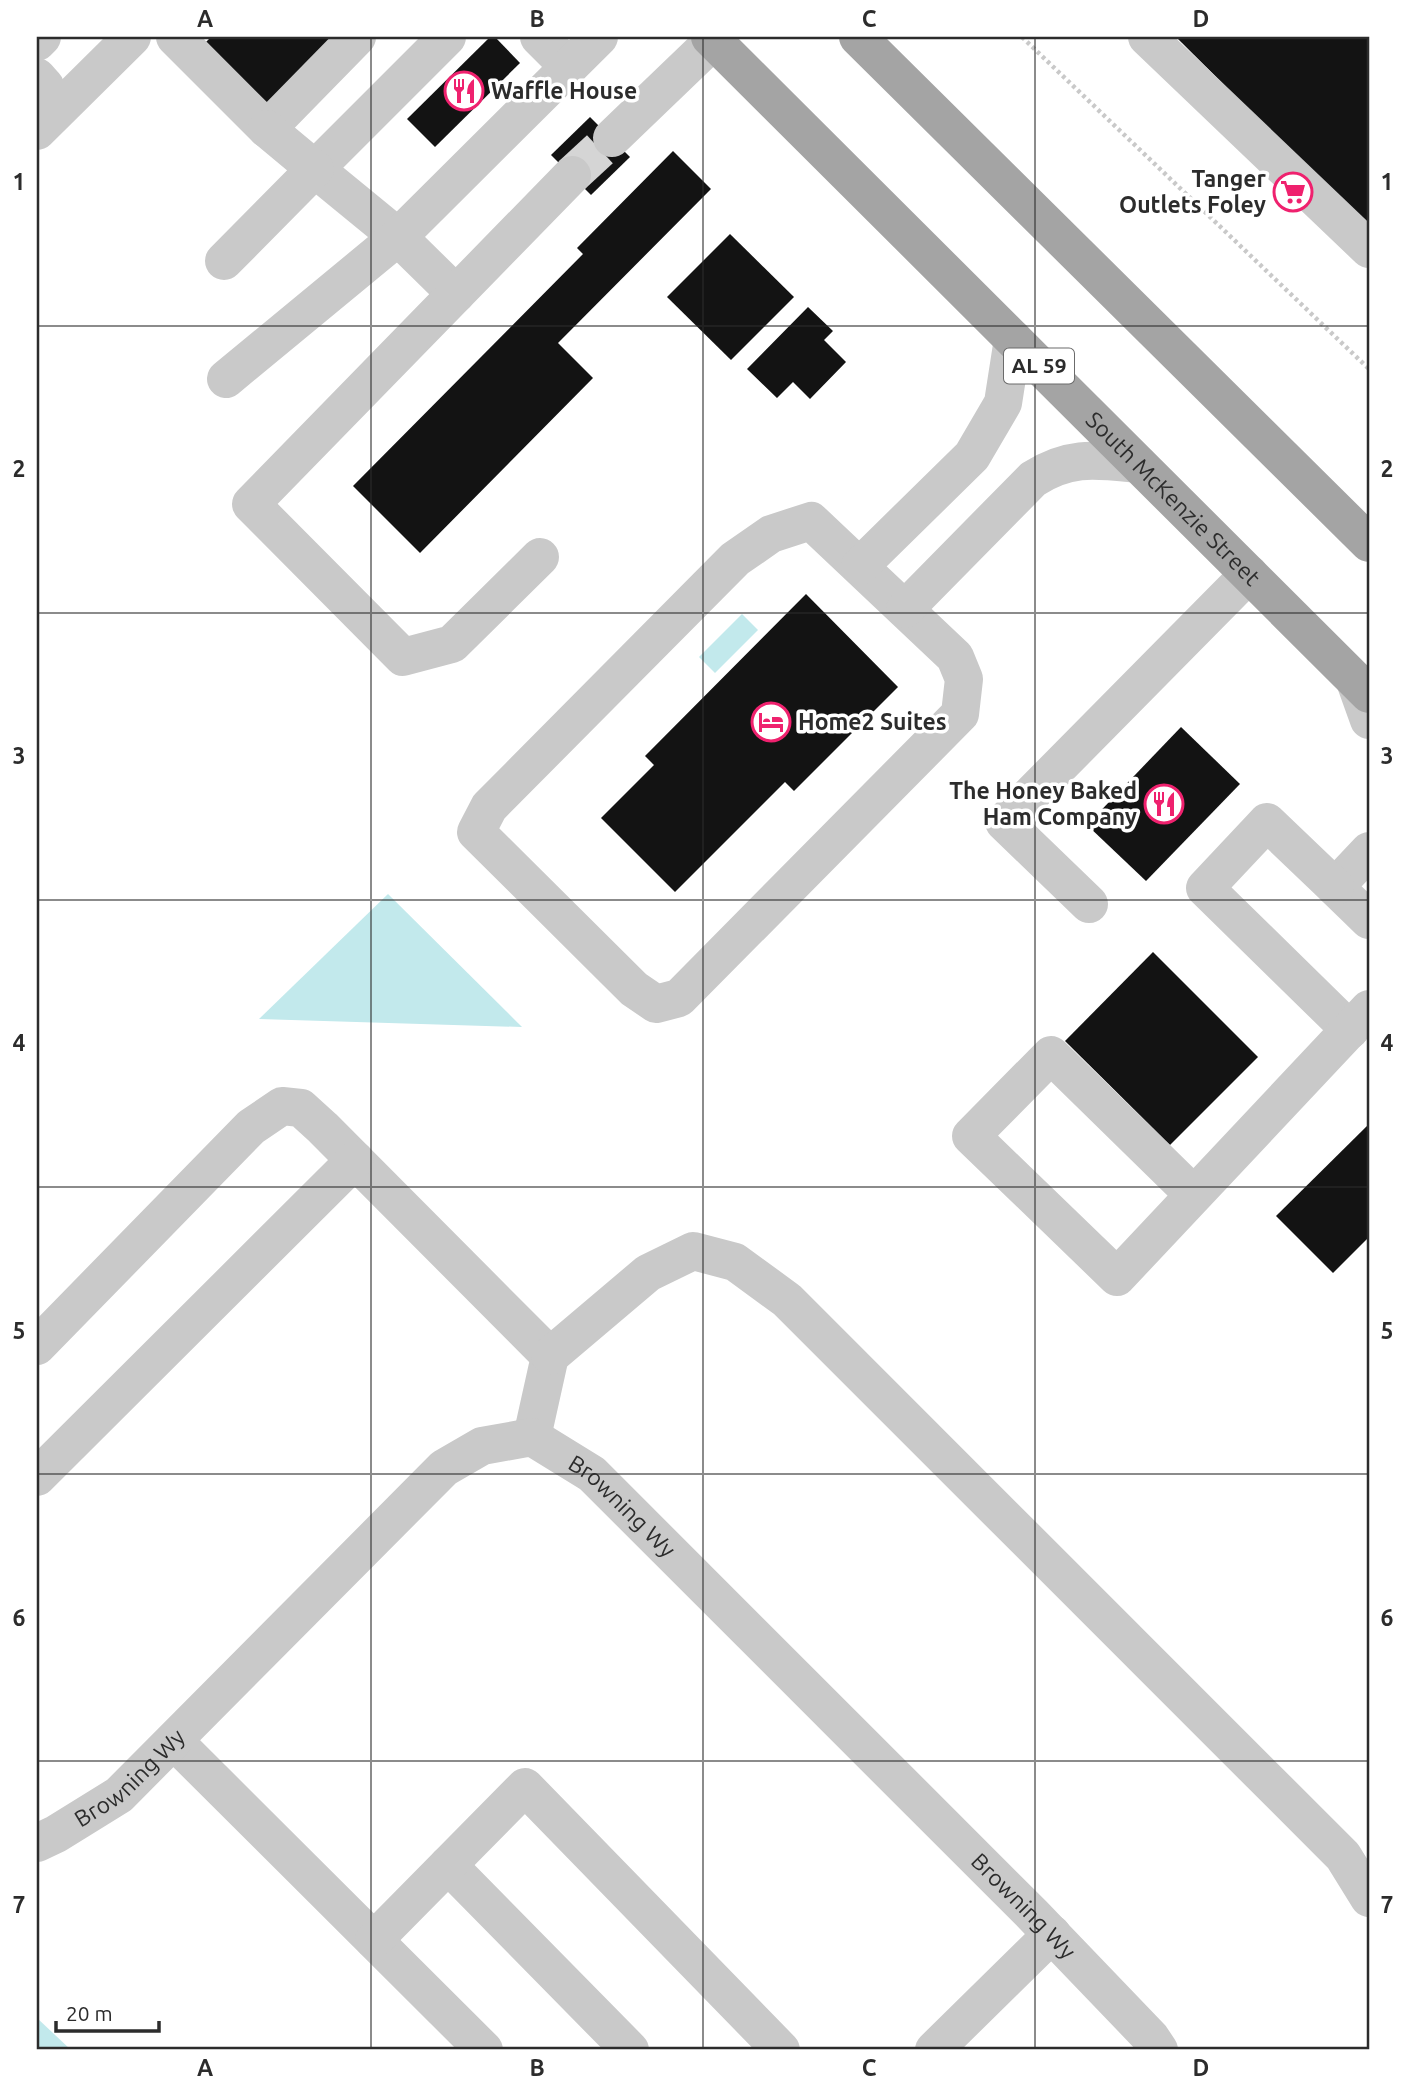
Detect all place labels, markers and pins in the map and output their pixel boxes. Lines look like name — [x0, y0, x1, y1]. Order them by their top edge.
restaurant icon: Waffle House — [443, 70, 485, 112]
place label: Waffle House — [491, 78, 637, 103]
place label: Tanger Outlets Foley — [1119, 166, 1267, 217]
supermarket icon: Tanger Outlets Foley — [1272, 171, 1314, 213]
hotel icon: Home2 Suites — [750, 701, 792, 743]
place label: Home2 Suites — [798, 709, 947, 734]
place label: The Honey Baked Ham Company — [949, 778, 1137, 829]
restaurant icon: The Honey Baked Ham Company — [1143, 783, 1185, 825]

